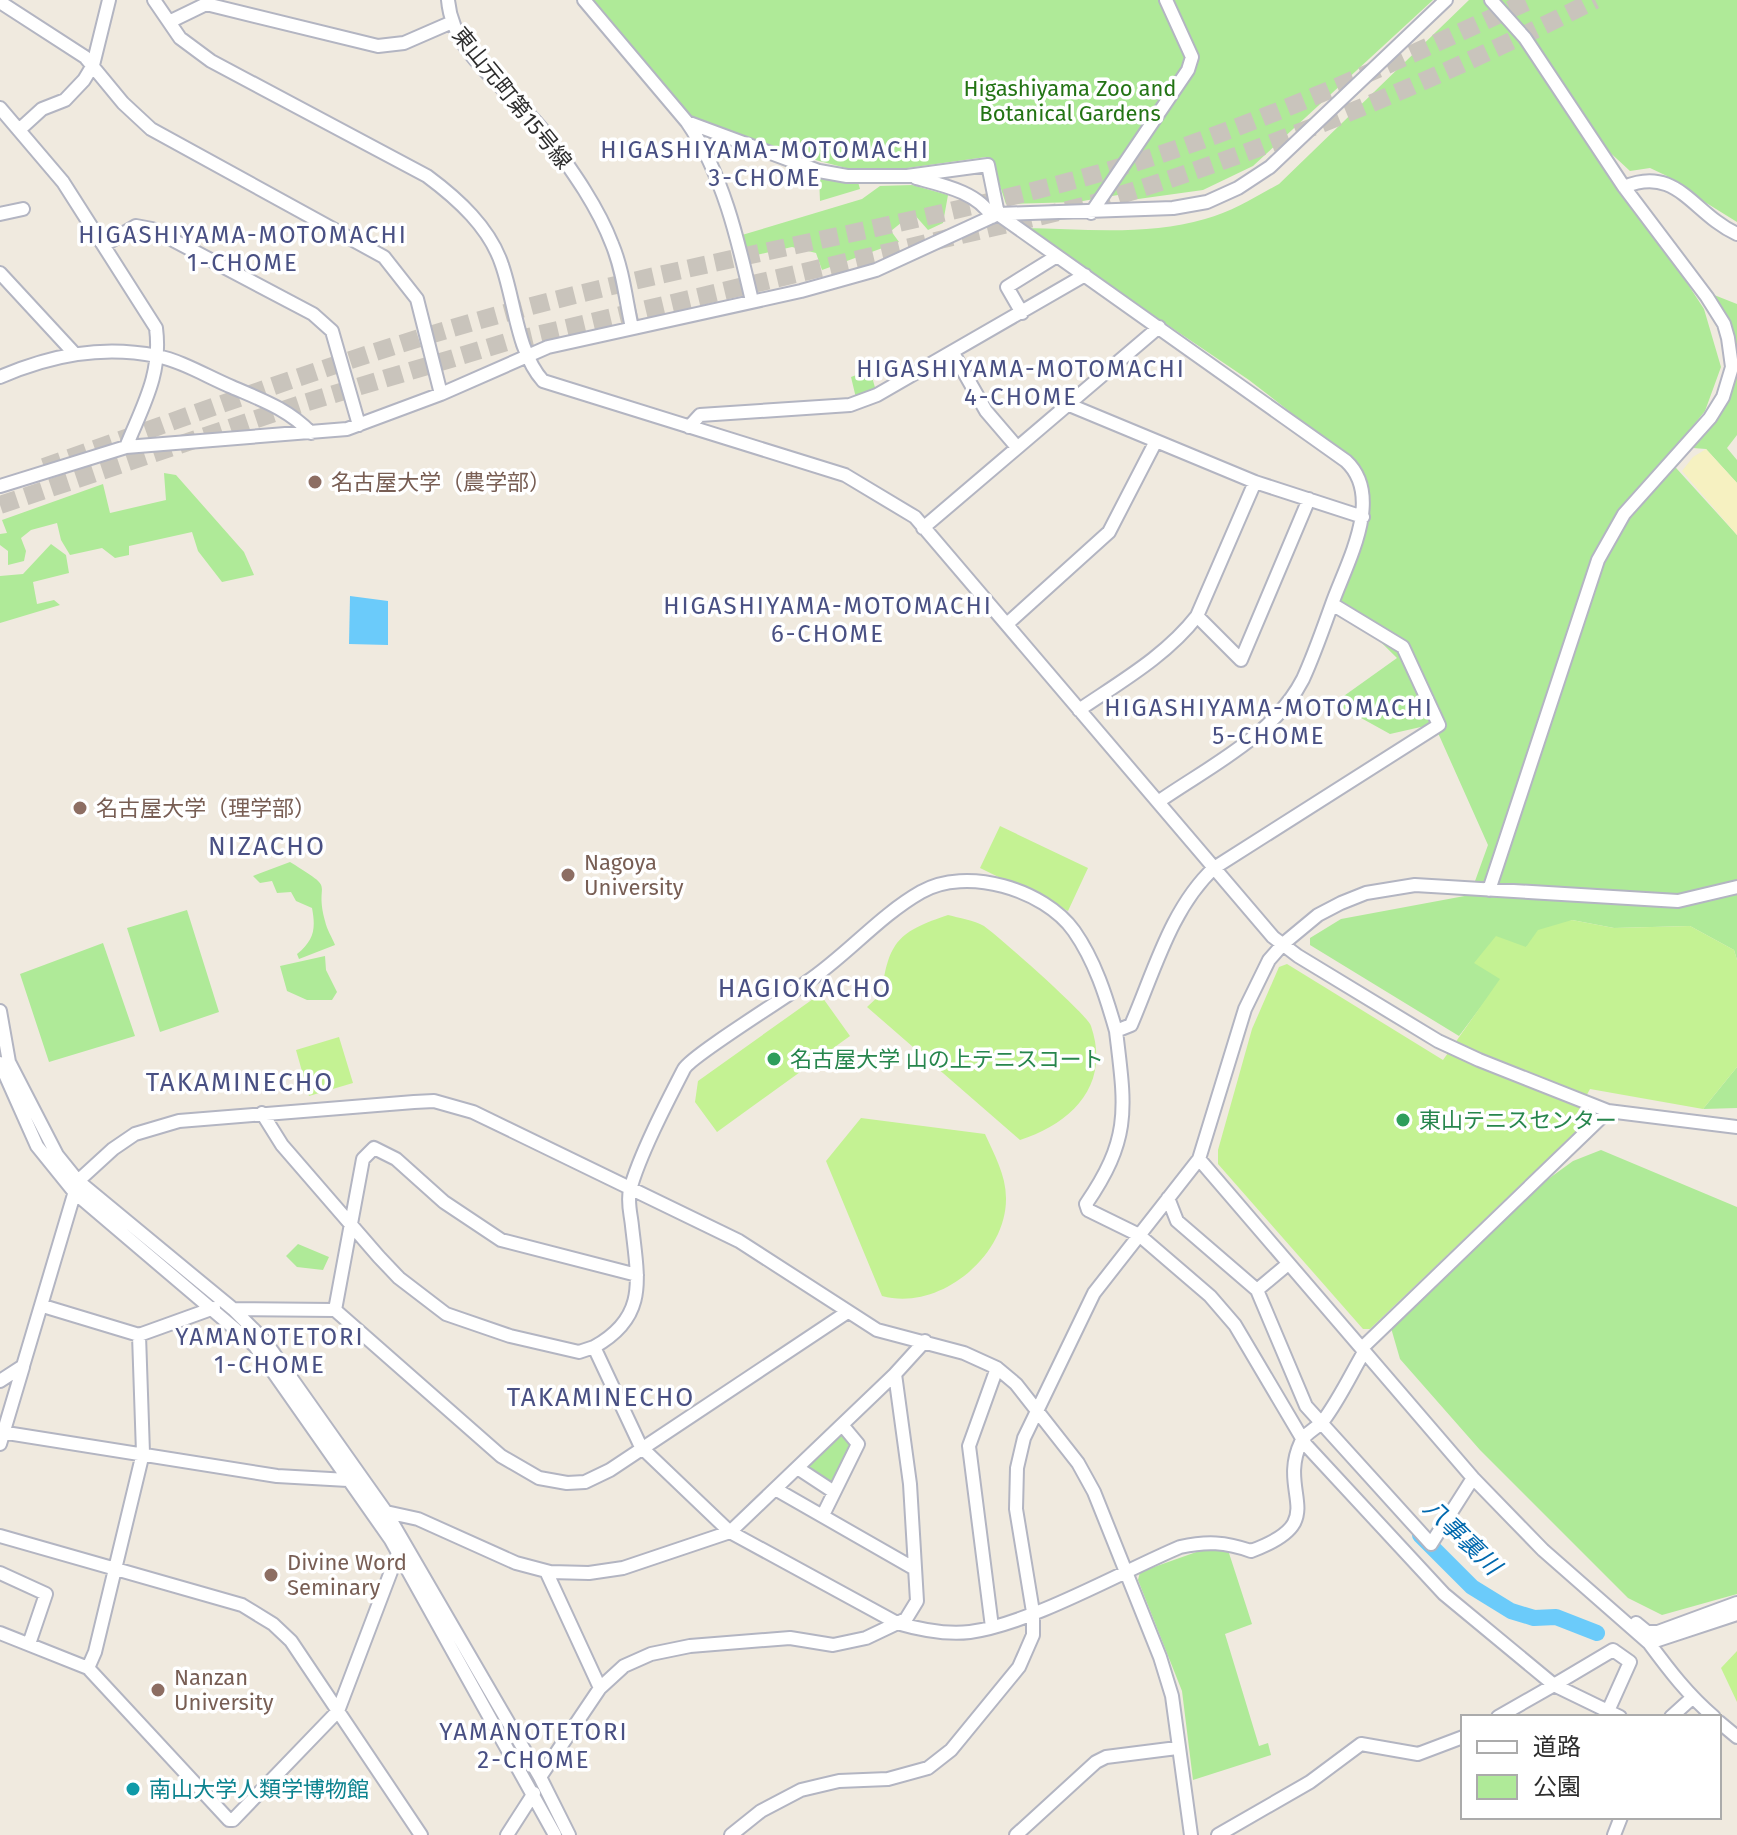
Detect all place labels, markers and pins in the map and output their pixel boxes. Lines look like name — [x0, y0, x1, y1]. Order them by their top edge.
place label: 名古屋大学（農学部） — [331, 469, 551, 496]
marker: 名古屋大学（農学部） — [306, 473, 324, 491]
place label: 名古屋大学（理学部） — [96, 795, 316, 822]
marker: 名古屋大学（理学部） — [71, 799, 89, 817]
place label: Nagoya University — [584, 849, 684, 901]
marker: Nagoya University — [559, 866, 577, 884]
place label: 名古屋大学 山の上テニスコート — [790, 1046, 1104, 1073]
marker: 名古屋大学 山の上テニスコート — [765, 1050, 783, 1068]
place label: 東山テニスセンター — [1419, 1107, 1617, 1134]
marker: 東山テニスセンター — [1394, 1111, 1412, 1129]
place label: Divine Word Seminary — [287, 1549, 407, 1601]
marker: Divine Word Seminary — [262, 1566, 280, 1584]
place label: Nanzan University — [174, 1664, 274, 1716]
marker: Nanzan University — [149, 1681, 167, 1699]
place label: 南山大学人類学博物館 — [149, 1776, 369, 1803]
marker: 南山大学人類学博物館 — [124, 1780, 142, 1798]

